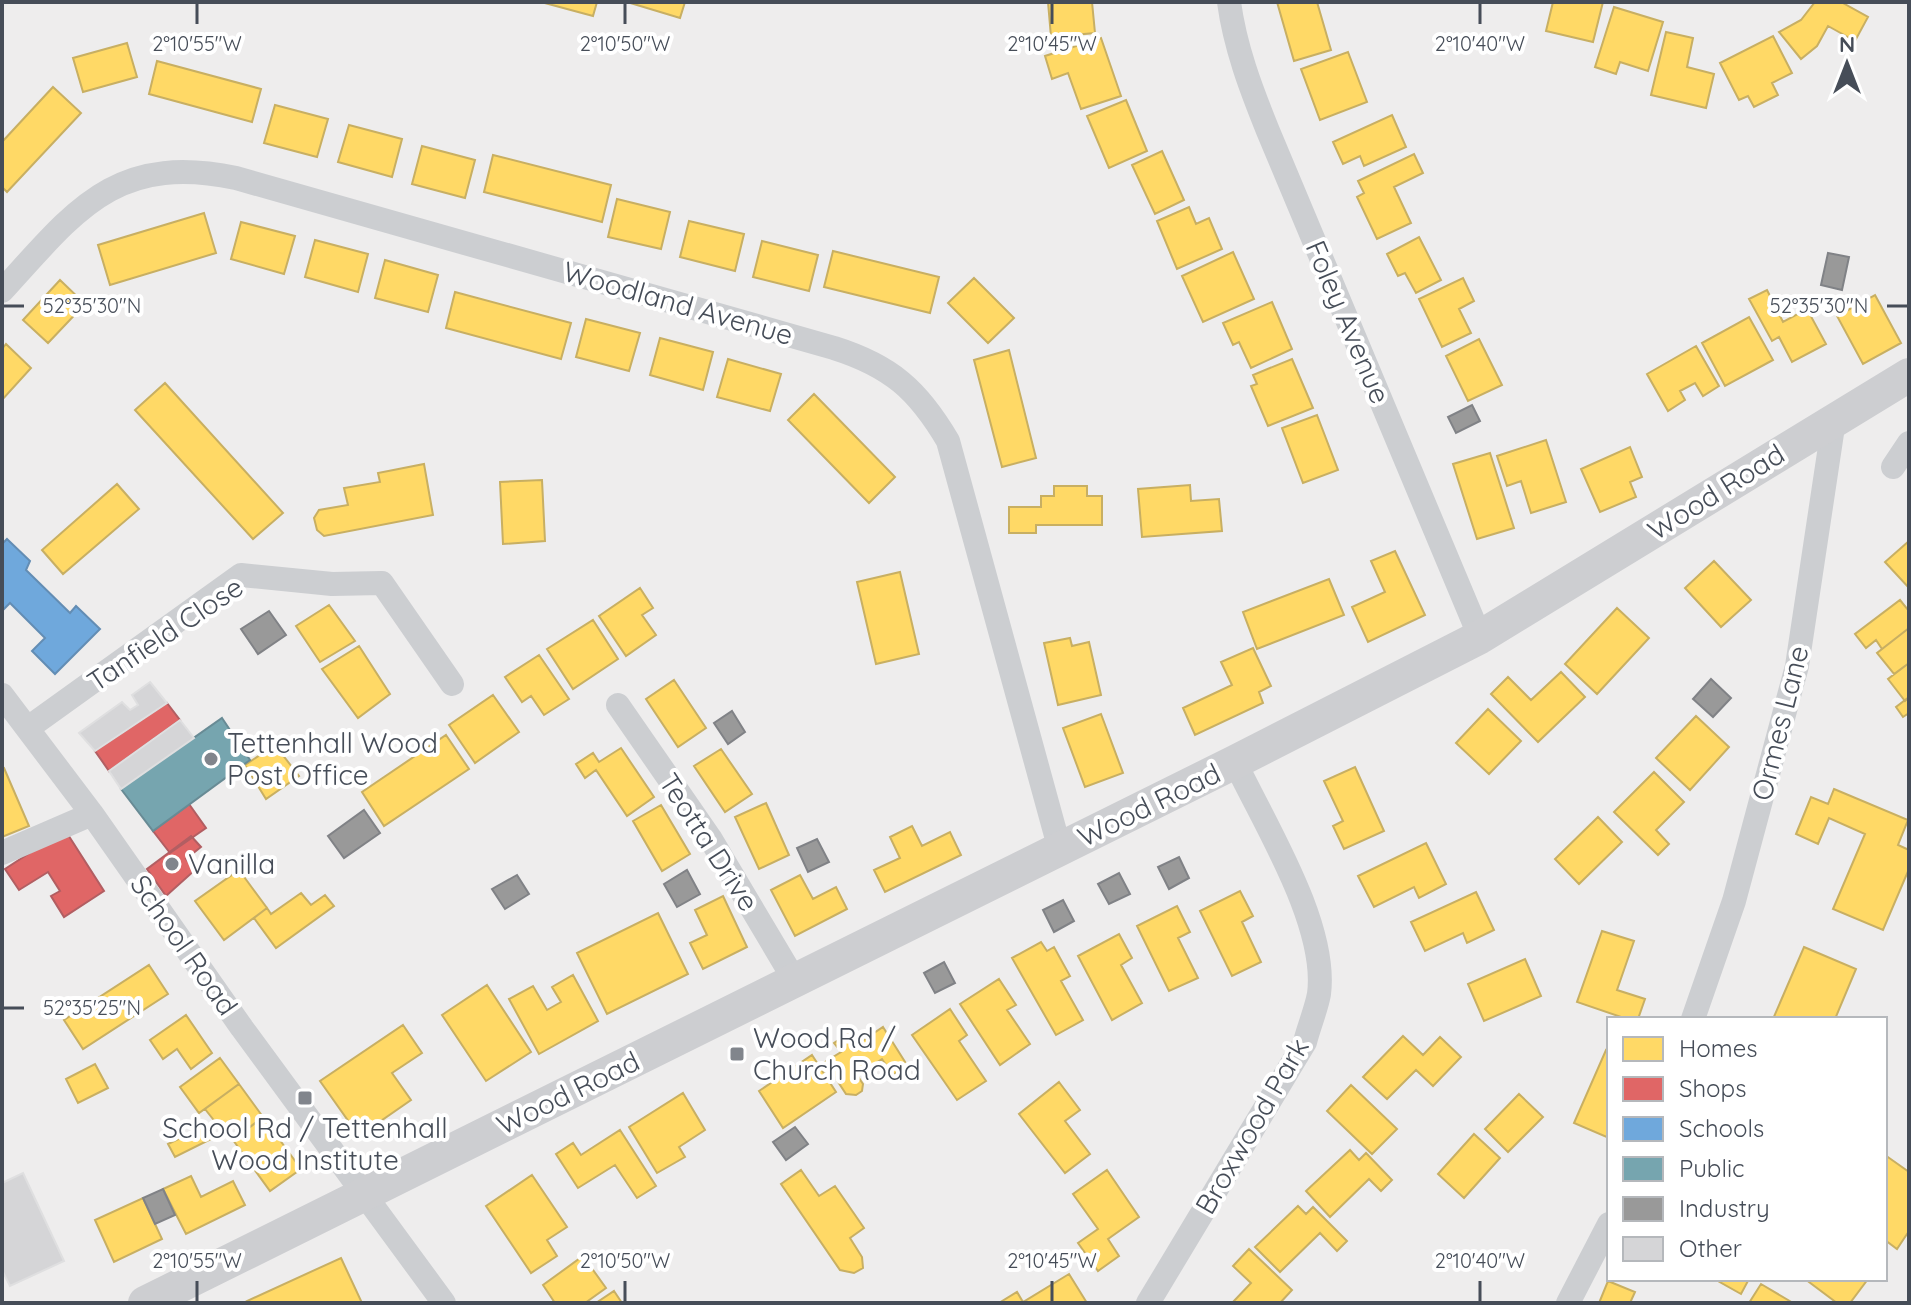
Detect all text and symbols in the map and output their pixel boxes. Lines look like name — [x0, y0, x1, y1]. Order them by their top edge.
north arrow — [1807, 24, 1887, 104]
text: N — [1839, 30, 1855, 58]
text: 2°10'55"W — [152, 31, 242, 56]
text: 2°10'50"W — [580, 31, 670, 56]
text: 2°10'45"W — [1007, 31, 1097, 56]
text: 2°10'40"W — [1435, 31, 1525, 56]
street label: Foley Avenue — [1298, 235, 1398, 408]
street label: Woodland Avenue — [559, 253, 797, 352]
text: 52°35'30"N — [43, 293, 141, 318]
text: 52°35'30"N — [1770, 293, 1868, 318]
street label: Wood Road — [1641, 436, 1791, 547]
street label: Tanfield Close — [80, 569, 249, 698]
street label: Ormes Lane — [1743, 642, 1816, 804]
place label: Tettenhall Wood Post Office — [227, 725, 438, 792]
marker: Tettenhall Wood Post Office — [202, 750, 220, 768]
street label: Wood Road — [1072, 755, 1226, 854]
street label: Teotta Drive — [652, 766, 767, 917]
place label: Vanilla — [188, 846, 275, 881]
marker: Vanilla — [163, 855, 181, 873]
street label: School Road — [123, 868, 246, 1022]
text: 52°35'25"N — [43, 995, 141, 1020]
legend — [1607, 1017, 1887, 1281]
place label: Wood Rd / Church Road — [753, 1020, 921, 1087]
street label: Broxwood Park — [1187, 1032, 1316, 1220]
text: Homes — [1679, 1033, 1757, 1063]
street label: Wood Road — [491, 1043, 645, 1142]
marker: Wood Rd / Church Road — [728, 1045, 746, 1063]
text: Shops — [1679, 1073, 1746, 1103]
marker: School Rd / Tettenhall Wood Institute — [296, 1089, 314, 1107]
place label: School Rd / Tettenhall Wood Institute — [162, 1110, 448, 1177]
text: Schools — [1679, 1113, 1764, 1143]
text: Public — [1679, 1153, 1744, 1183]
text: Industry — [1679, 1193, 1770, 1223]
text: Other — [1679, 1233, 1742, 1263]
text: 2°10'55"W — [152, 1248, 242, 1273]
text: 2°10'50"W — [580, 1248, 670, 1273]
text: 2°10'45"W — [1007, 1248, 1097, 1273]
text: 2°10'40"W — [1435, 1248, 1525, 1273]

